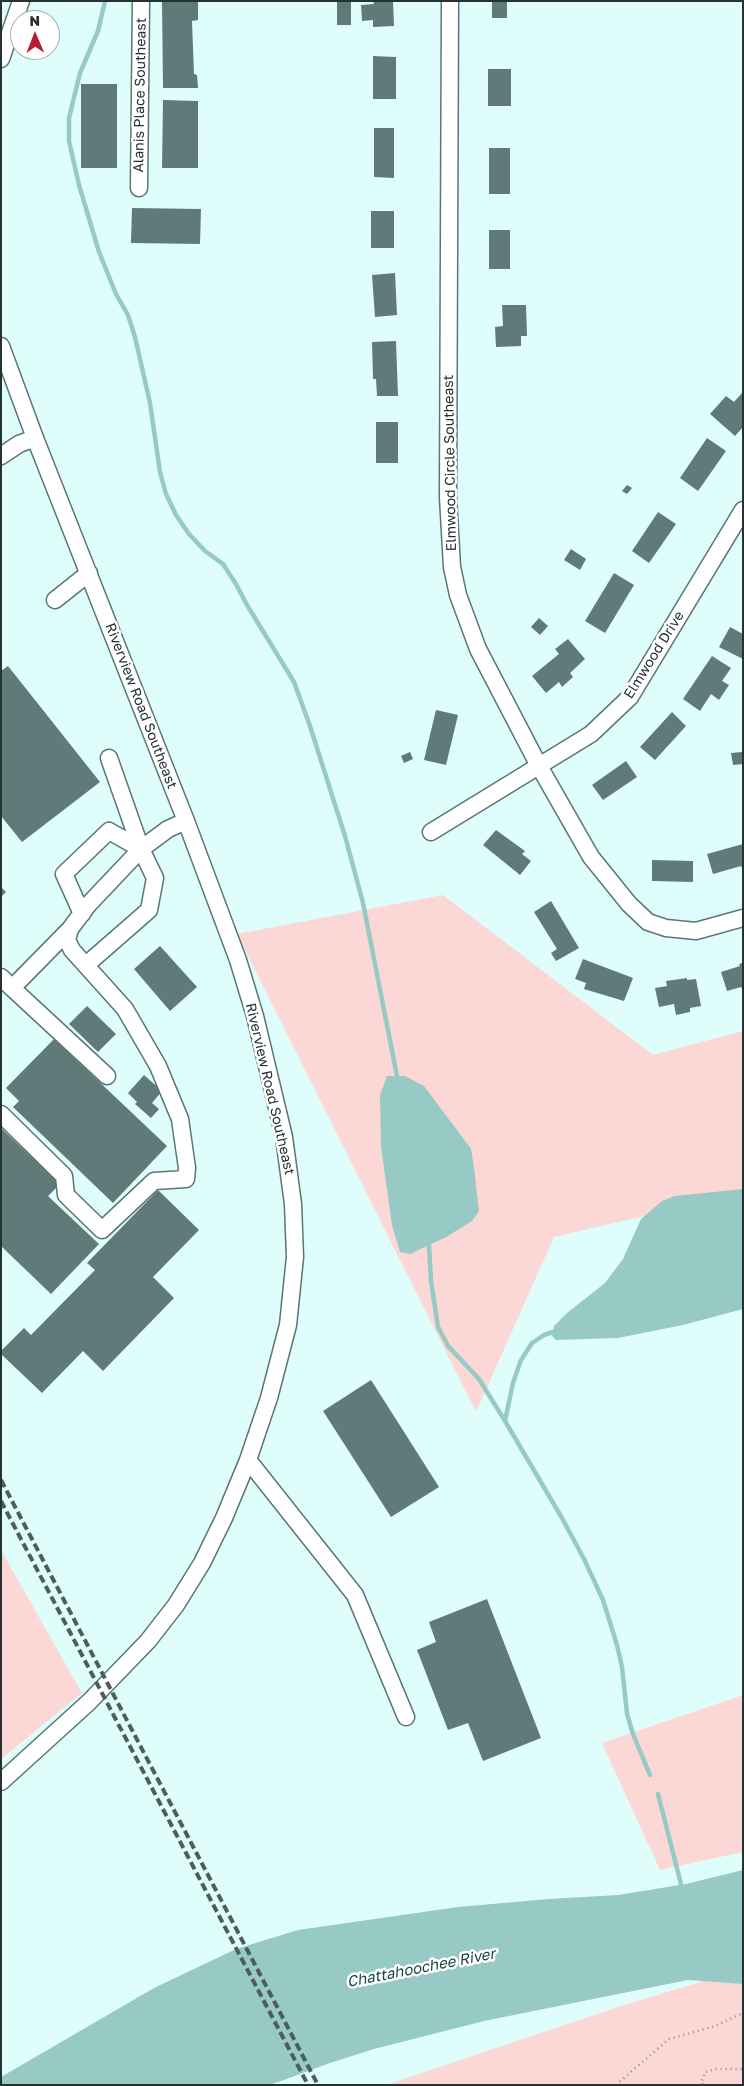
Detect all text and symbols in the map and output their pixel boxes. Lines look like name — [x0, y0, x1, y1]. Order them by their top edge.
north arrow — [10, 10, 60, 60]
text: N — [29, 12, 40, 29]
street label: Alanis Place Southeast — [130, 18, 150, 172]
street label: Elmwood Circle Southeast — [440, 375, 460, 551]
street label: Elmwood Drive — [620, 608, 688, 702]
street label: Riverview Road Southeast — [102, 621, 180, 791]
street label: Riverview Road Southeast — [242, 1001, 298, 1177]
water label: Chattahoochee River — [345, 1945, 497, 1991]

